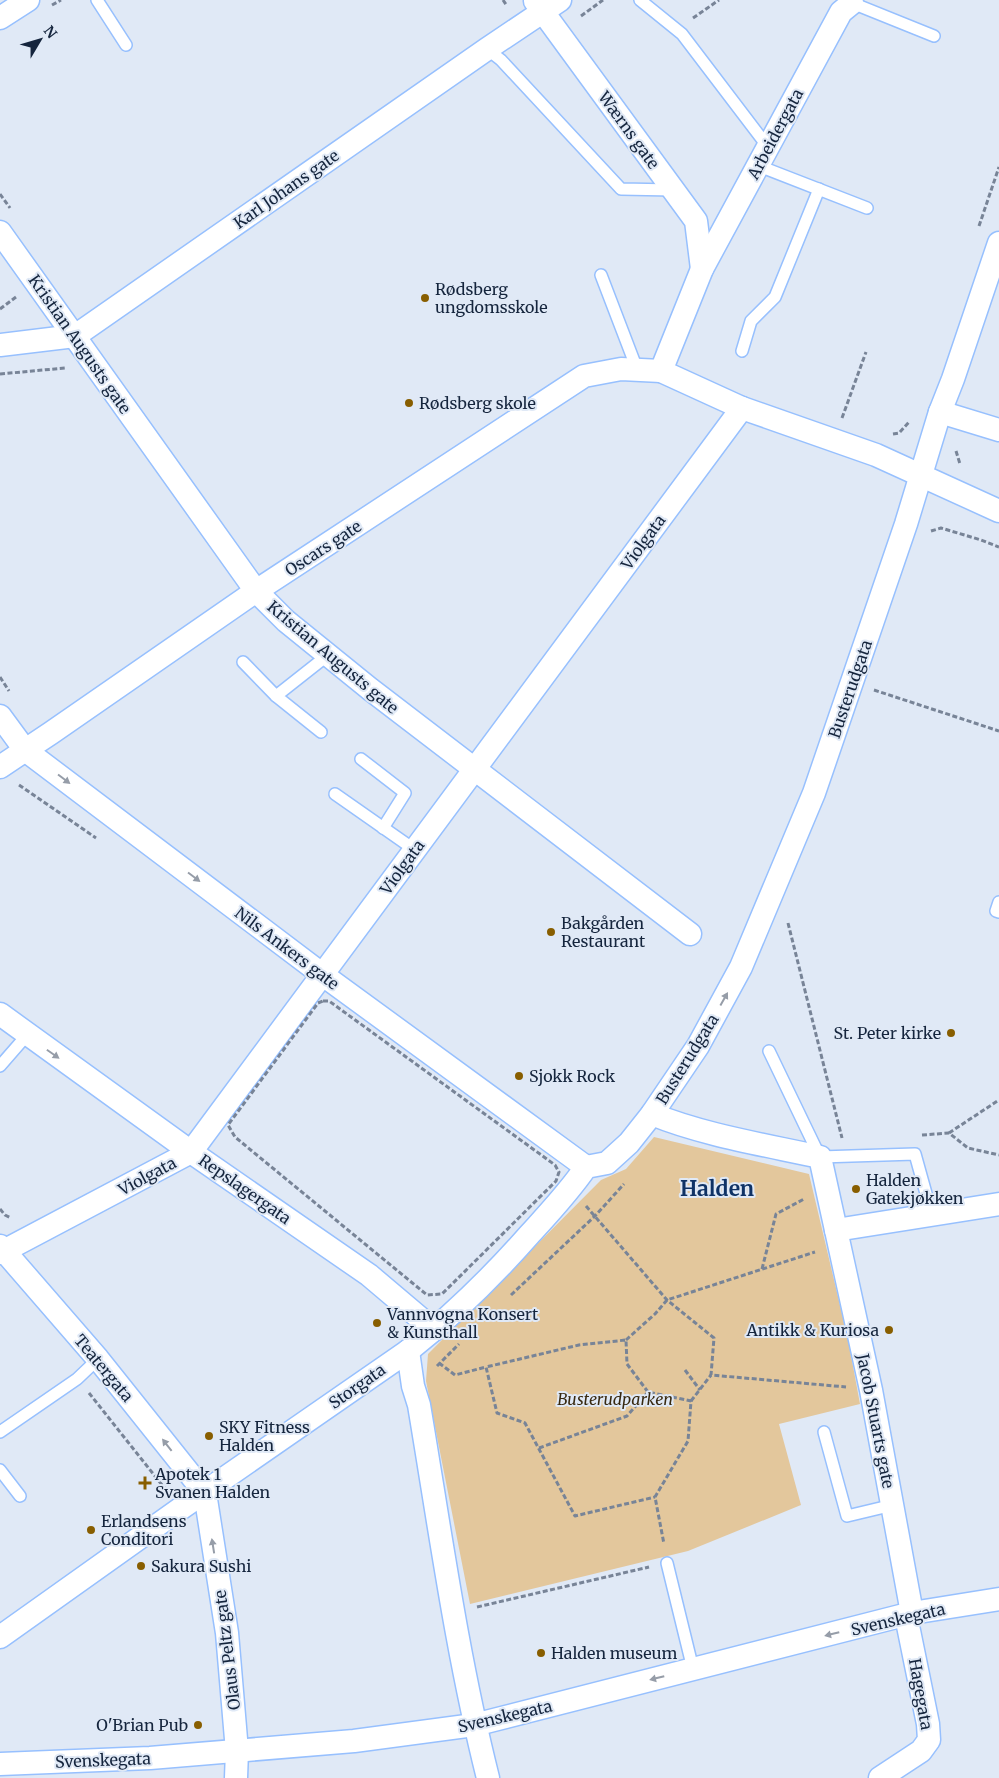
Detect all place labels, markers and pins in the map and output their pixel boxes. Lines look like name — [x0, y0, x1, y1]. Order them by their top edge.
place label: Rødsberg ungdomsskole — [435, 279, 548, 317]
marker: Rødsberg ungdomsskole — [419, 292, 431, 304]
place label: Rødsberg skole — [419, 393, 536, 413]
marker: Rødsberg skole — [403, 397, 415, 409]
place label: Bakgården Restaurant — [561, 913, 646, 951]
marker: Bakgården Restaurant — [545, 926, 557, 938]
place label: St. Peter kirke — [834, 1023, 941, 1043]
marker: St. Peter kirke — [945, 1027, 957, 1039]
place label: Sjokk Rock — [529, 1066, 616, 1086]
marker: Sjokk Rock — [513, 1070, 525, 1082]
place label: Halden Gatekjøkken — [866, 1170, 964, 1208]
marker: Halden Gatekjøkken — [850, 1183, 862, 1195]
place label: Vannvogna Konsert & Kunsthall — [386, 1304, 539, 1342]
marker: Vannvogna Konsert & Kunsthall — [371, 1317, 383, 1329]
place label: Antikk & Kuriosa — [746, 1320, 879, 1340]
marker: Antikk & Kuriosa — [883, 1324, 895, 1336]
place label: SKY Fitness Halden — [219, 1417, 310, 1455]
marker: SKY Fitness Halden — [203, 1430, 215, 1442]
place label: Apotek 1 Svanen Halden — [154, 1464, 271, 1502]
marker: Apotek 1 Svanen Halden — [139, 1477, 151, 1489]
place label: Erlandsens Conditori — [101, 1511, 187, 1549]
marker: Erlandsens Conditori — [85, 1524, 97, 1536]
place label: Sakura Sushi — [151, 1556, 251, 1576]
marker: Sakura Sushi — [135, 1560, 147, 1572]
place label: Halden museum — [551, 1643, 678, 1663]
marker: Halden museum — [535, 1647, 547, 1659]
place label: O'Brian Pub — [96, 1715, 188, 1735]
marker: O'Brian Pub — [192, 1719, 204, 1731]

